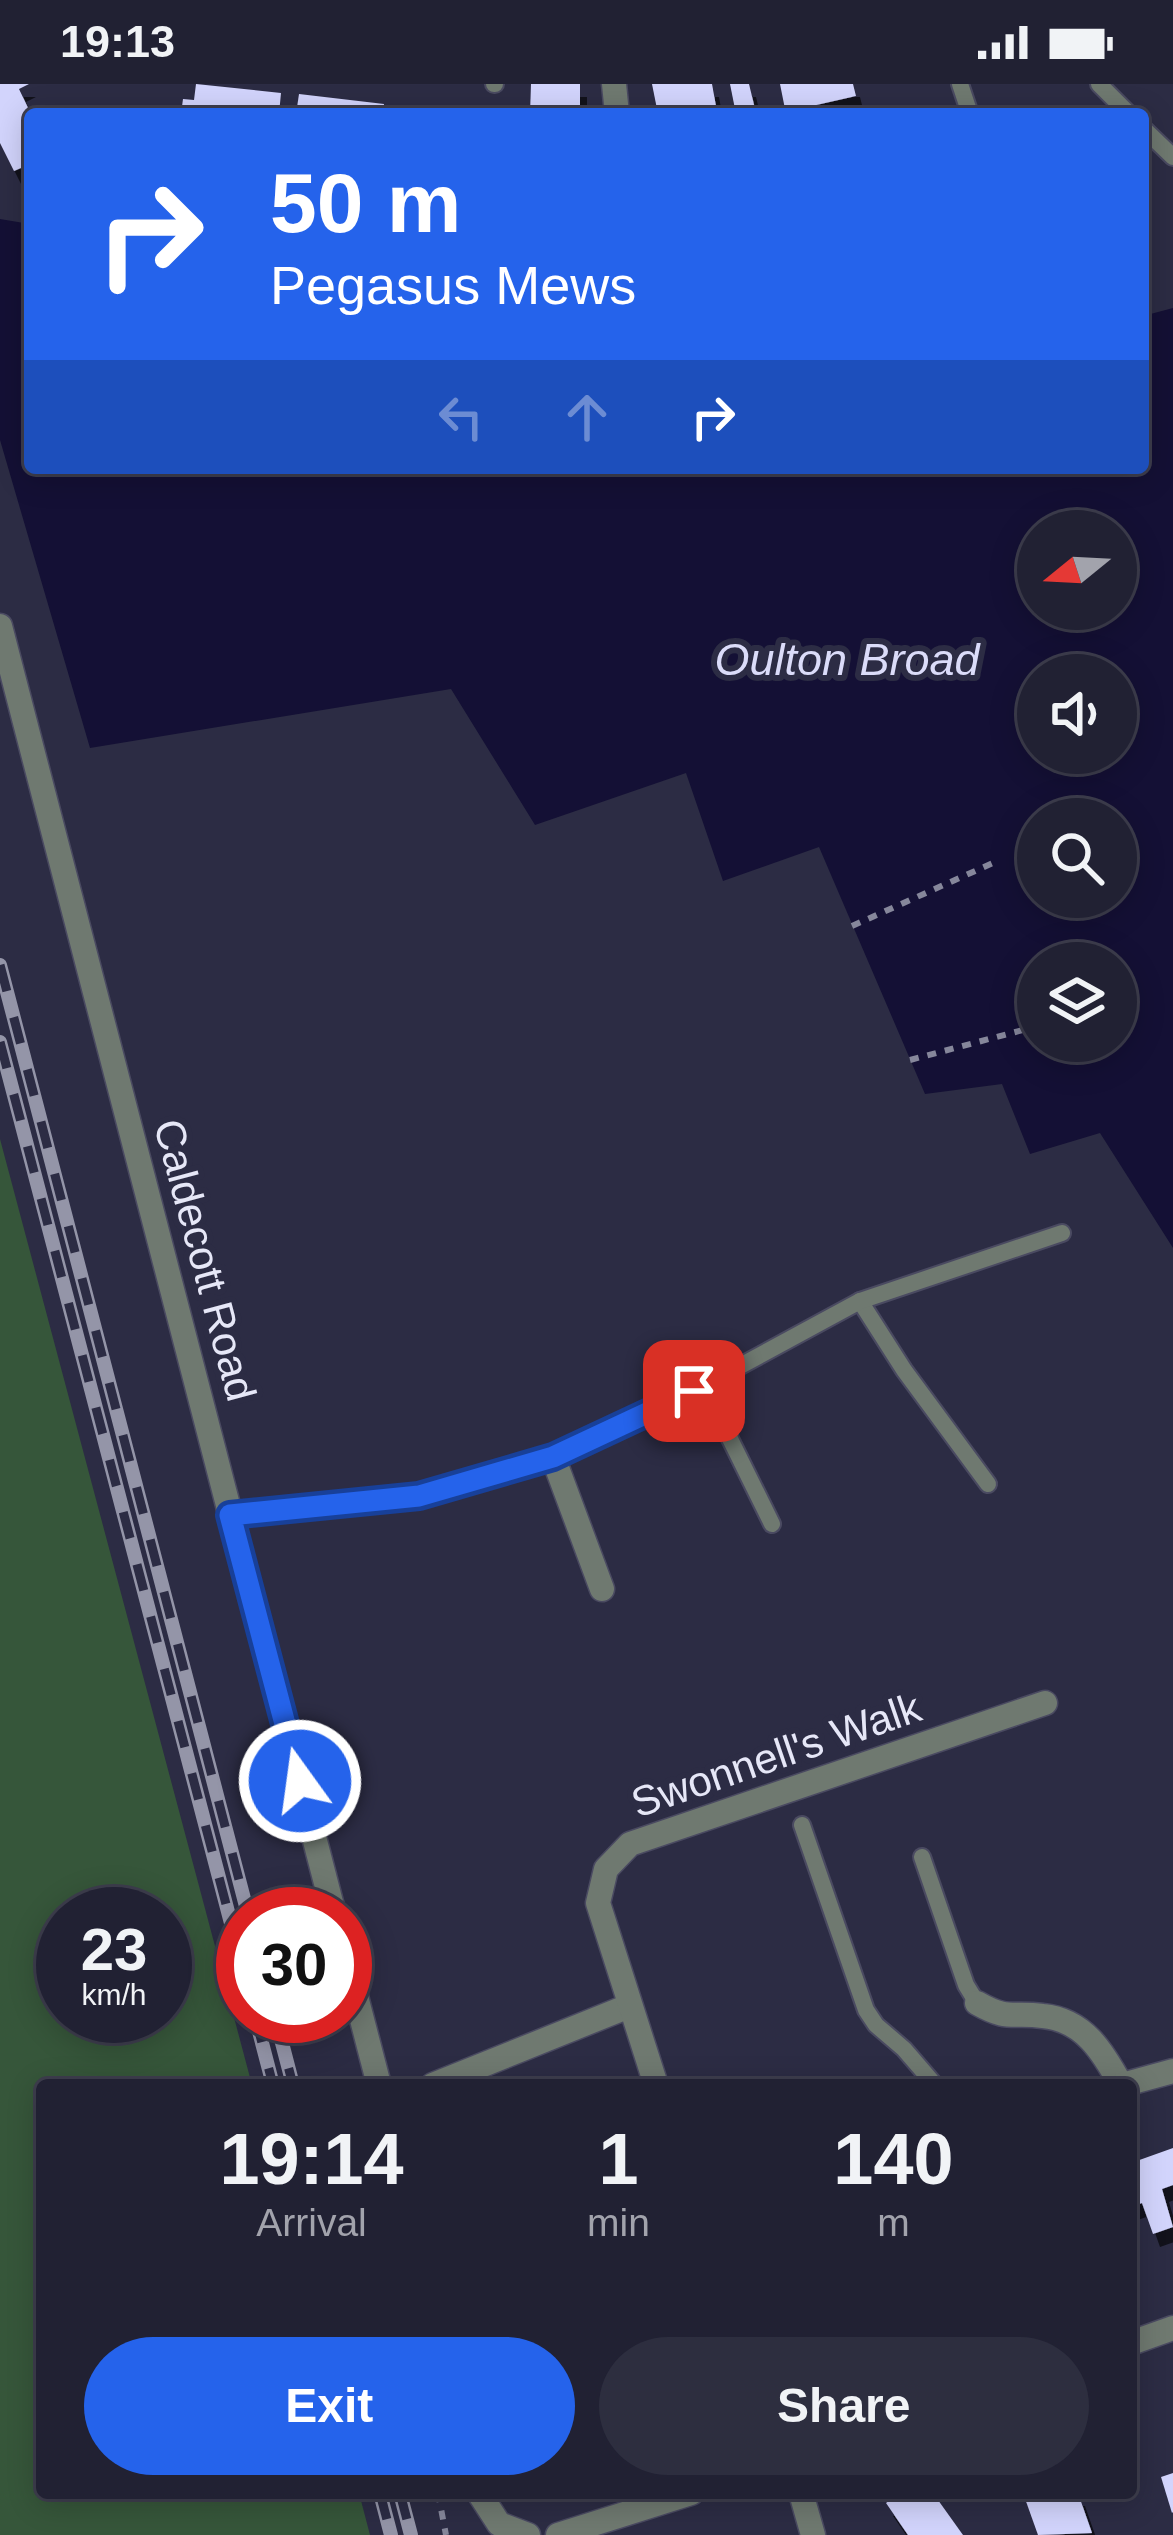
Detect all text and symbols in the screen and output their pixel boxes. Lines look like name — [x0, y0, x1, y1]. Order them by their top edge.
text: 19:13 — [60, 16, 175, 67]
icon: right — [72, 156, 228, 312]
text: 50 m — [270, 156, 461, 250]
text: Pegasus Mews — [270, 255, 636, 315]
icon: left — [428, 384, 494, 450]
icon: ahead — [554, 384, 620, 450]
icon: right — [680, 384, 746, 450]
north arrow — [1017, 510, 1137, 630]
map controls — [1017, 510, 1137, 1062]
water label: Oulton Broad — [714, 634, 982, 685]
button: sound — [1017, 654, 1137, 774]
button: search — [1017, 798, 1137, 918]
button: layers — [1017, 942, 1137, 1062]
street label: Caldecott Road — [145, 1114, 265, 1406]
pin — [643, 1340, 745, 1442]
icon: arrive — [661, 1358, 727, 1424]
street label: Swonnell's Walk — [625, 1683, 928, 1827]
position arrow — [237, 1718, 363, 1844]
speed limit sign: 30 — [216, 1887, 372, 2043]
text: 23 — [81, 1916, 147, 1983]
text: km/h — [81, 1978, 147, 2011]
text: 19:14 — [219, 2119, 404, 2199]
text: 1 — [598, 2119, 639, 2199]
text: 140 — [833, 2119, 954, 2199]
text: Arrival — [256, 2201, 367, 2244]
text: min — [587, 2201, 650, 2244]
text: m — [877, 2201, 910, 2244]
button: Exit — [84, 2337, 575, 2475]
button: Share — [599, 2337, 1089, 2475]

